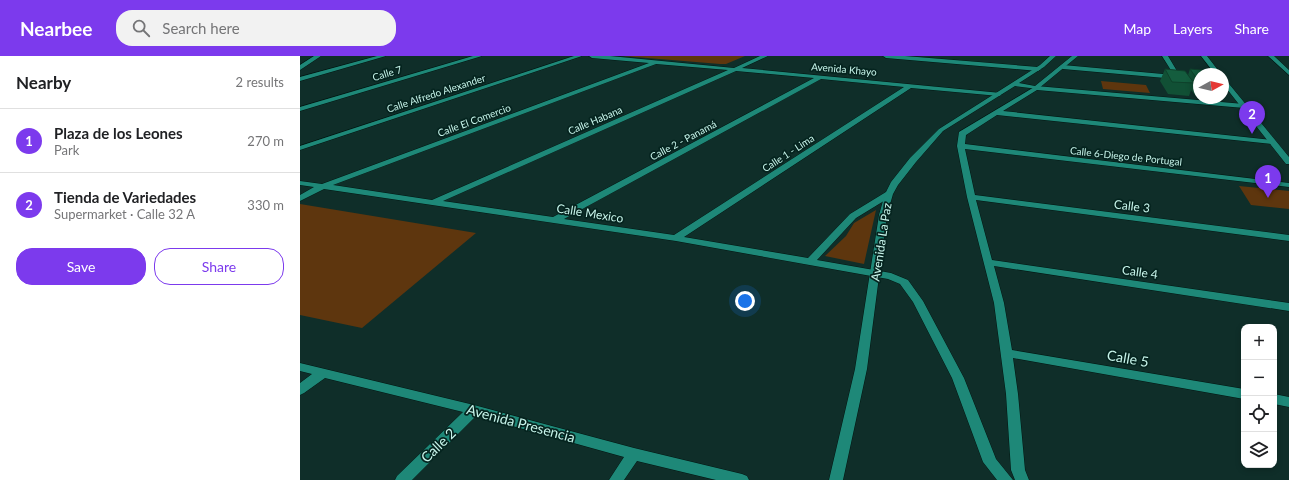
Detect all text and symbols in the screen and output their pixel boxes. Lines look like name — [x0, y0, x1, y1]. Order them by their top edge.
search box — [116, 10, 396, 46]
text: Nearbee — [20, 17, 92, 40]
icon: search — [130, 17, 152, 39]
text: Search here — [162, 19, 240, 37]
text: Map — [1123, 20, 1151, 37]
text: Layers — [1173, 20, 1213, 37]
text: Share — [1235, 20, 1269, 37]
street label: Avenida Khayo — [811, 60, 877, 78]
street label: Calle 7 — [371, 63, 403, 83]
north arrow — [1193, 68, 1229, 104]
street label: Calle Alfredo Alexander — [385, 71, 487, 115]
text: Nearby — [16, 72, 71, 93]
text: 2 results — [236, 74, 284, 90]
street label: Calle El Comercio — [436, 101, 512, 139]
pin: 2 — [1239, 101, 1265, 134]
street label: Calle Habana — [566, 103, 624, 137]
street label: Calle 2 - Panamá — [648, 117, 718, 163]
text: Plaza de los Leones — [54, 124, 183, 142]
street label: Calle 1 - Lima — [760, 132, 816, 174]
text: 1 — [25, 133, 33, 149]
text: 270 m — [247, 133, 284, 149]
text: Park — [54, 142, 79, 158]
street label: Calle 6-Diego de Portugal — [1069, 144, 1183, 168]
pin: 1 — [1255, 165, 1281, 198]
text: Tienda de Variedades — [54, 188, 196, 206]
street label: Calle 3 — [1113, 196, 1151, 216]
text: 2 — [25, 197, 33, 213]
text: 330 m — [247, 197, 284, 213]
street label: Calle Mexico — [555, 200, 625, 226]
street label: Avenida La Paz — [867, 201, 895, 282]
text: Supermarket · Calle 32 A — [54, 206, 195, 222]
button: Save — [16, 248, 146, 285]
button: Share — [154, 248, 284, 285]
street label: Calle 4 — [1121, 262, 1159, 282]
your location — [735, 291, 755, 311]
map controls — [1241, 324, 1277, 468]
button: + — [1241, 324, 1277, 360]
street label: Calle 5 — [1106, 346, 1150, 370]
button: − — [1241, 360, 1277, 396]
button: locate — [1241, 396, 1277, 432]
street label: Avenida Presencia — [465, 400, 577, 446]
street label: Calle 2 — [417, 424, 459, 466]
button: layers — [1241, 432, 1277, 468]

